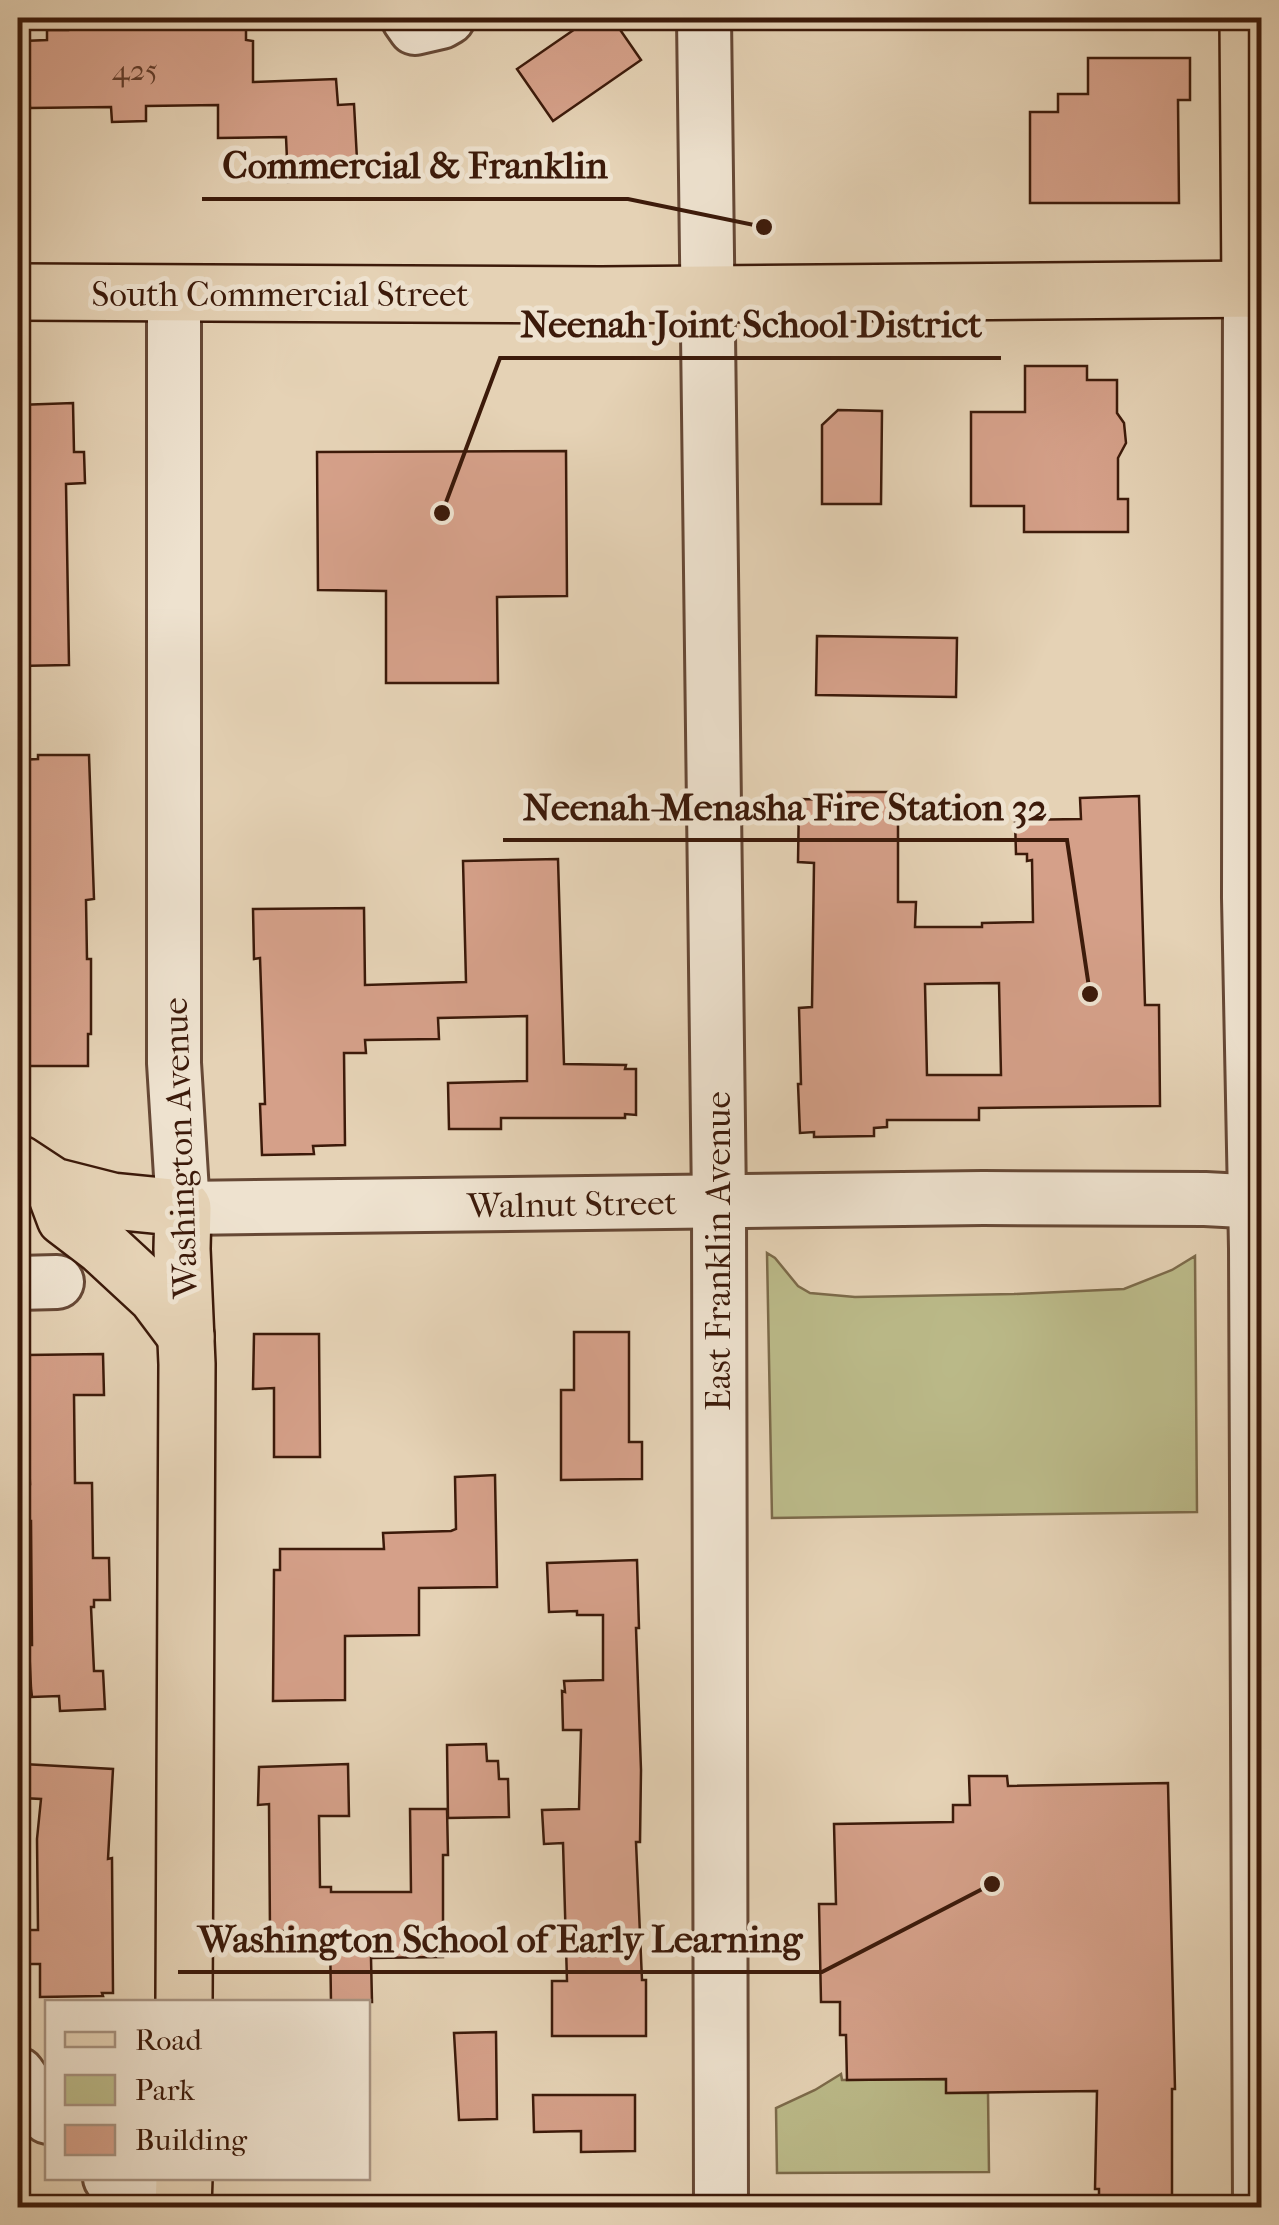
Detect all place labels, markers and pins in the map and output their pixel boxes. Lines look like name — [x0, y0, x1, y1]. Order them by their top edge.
callout: Commercial & Franklin — [202, 131, 628, 199]
callout: Neenah Joint School District — [500, 290, 1001, 358]
callout: Neenah-Menasha Fire Station 32 — [503, 772, 1067, 840]
callout: Washington School of Early Learning — [178, 1904, 822, 1972]

